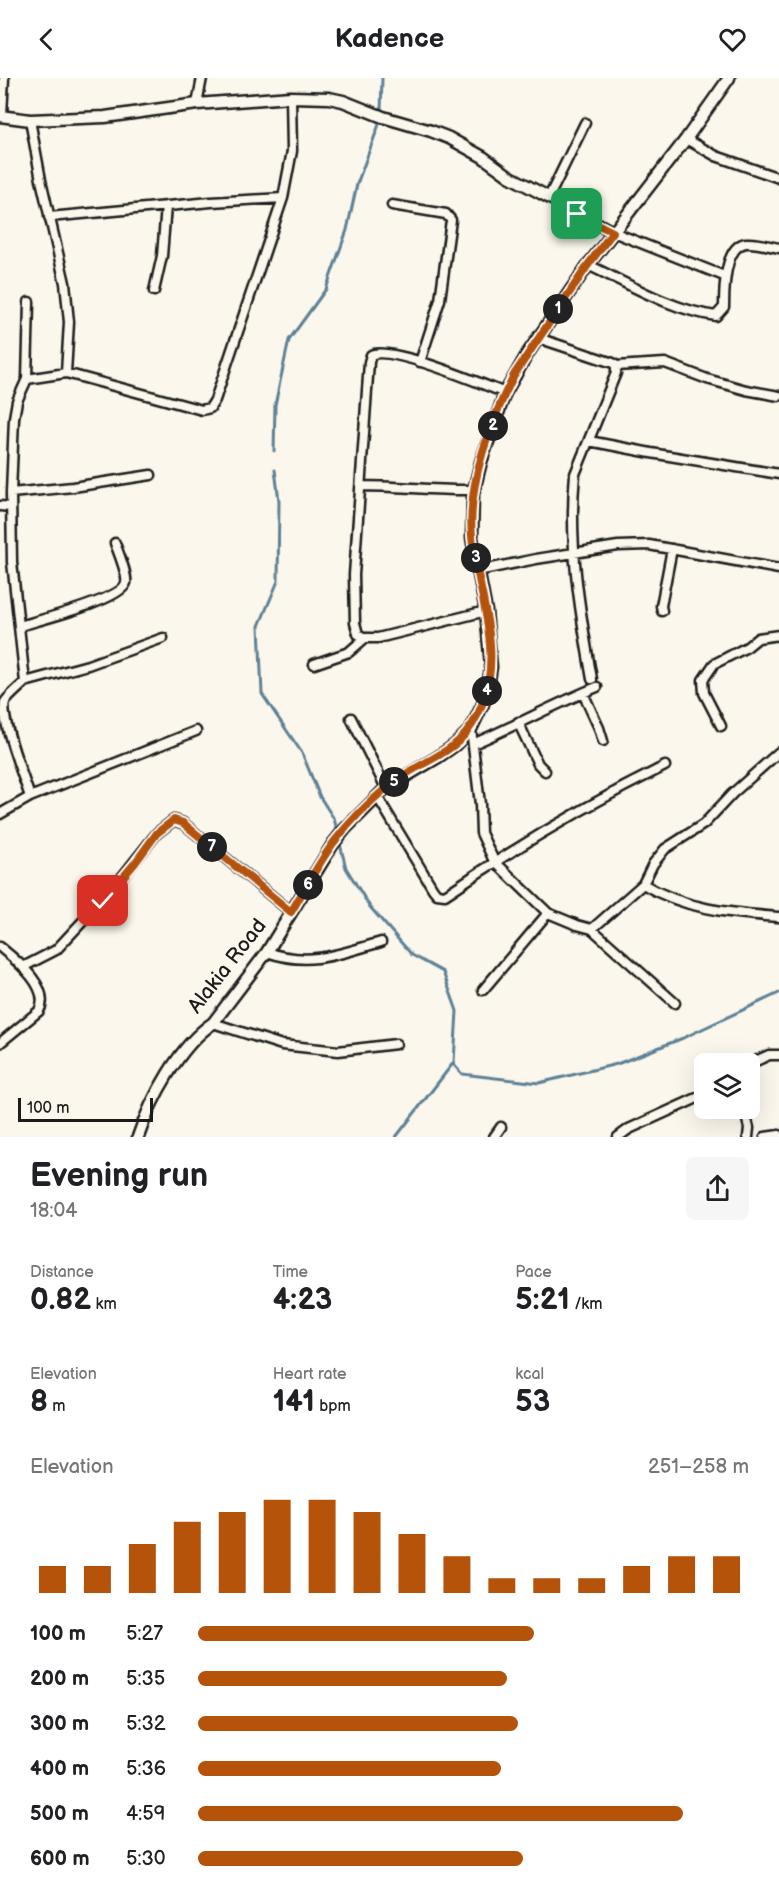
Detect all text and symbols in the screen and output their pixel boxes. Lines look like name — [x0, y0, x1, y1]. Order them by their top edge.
icon: back — [30, 23, 63, 56]
text: Kadence — [335, 23, 444, 55]
icon: heart — [716, 23, 749, 56]
pin — [551, 188, 602, 239]
icon: arrive — [560, 197, 593, 230]
pin: 1 — [543, 294, 573, 324]
text: 1 — [555, 299, 561, 318]
pin: 2 — [478, 411, 508, 441]
text: 2 — [488, 416, 498, 435]
pin: 3 — [461, 543, 491, 573]
text: 3 — [471, 548, 481, 567]
pin: 4 — [472, 676, 502, 706]
text: 4 — [482, 681, 492, 700]
pin: 5 — [379, 767, 409, 797]
text: 5 — [389, 772, 399, 791]
pin: 7 — [197, 832, 227, 862]
text: 7 — [208, 837, 216, 856]
pin: 6 — [293, 870, 323, 900]
pin — [77, 875, 128, 926]
text: 6 — [303, 875, 313, 894]
icon: check — [86, 884, 119, 917]
street label: Alakia Road — [182, 914, 272, 1018]
map controls — [694, 1053, 760, 1119]
button: layers — [694, 1053, 760, 1119]
scale bar — [18, 1095, 153, 1122]
text: 100 m — [27, 1099, 70, 1118]
text: Evening run — [30, 1156, 208, 1196]
button: share — [686, 1157, 749, 1220]
text: 18:04 — [30, 1199, 77, 1223]
text: Distance — [30, 1263, 94, 1282]
text: Time — [273, 1263, 308, 1282]
text: Pace — [515, 1263, 552, 1282]
text: 0.82 — [30, 1282, 91, 1318]
text: 4:23 — [273, 1282, 332, 1318]
text: 5:21 — [515, 1282, 570, 1318]
text: km — [91, 1295, 117, 1314]
text: /km — [570, 1295, 602, 1314]
text: Elevation — [30, 1365, 97, 1384]
text: Heart rate — [273, 1365, 347, 1384]
text: kcal — [515, 1365, 544, 1384]
text: 8 — [30, 1384, 48, 1420]
text: 141 — [273, 1384, 315, 1420]
text: 53 — [515, 1384, 550, 1420]
text: m — [48, 1397, 66, 1416]
text: bpm — [315, 1397, 351, 1416]
text: Elevation — [30, 1455, 113, 1479]
text: 251–258 m — [648, 1455, 749, 1479]
text: 100 m — [30, 1622, 86, 1646]
text: 5:27 — [126, 1622, 163, 1646]
text: 200 m — [30, 1667, 89, 1691]
text: 5:35 — [126, 1667, 165, 1691]
text: 300 m — [30, 1712, 89, 1736]
text: 5:32 — [126, 1712, 166, 1736]
text: 400 m — [30, 1757, 89, 1781]
text: 5:36 — [126, 1757, 166, 1781]
text: 500 m — [30, 1802, 89, 1826]
text: 4:59 — [126, 1802, 165, 1826]
text: 600 m — [30, 1847, 90, 1871]
text: 5:30 — [126, 1847, 166, 1871]

